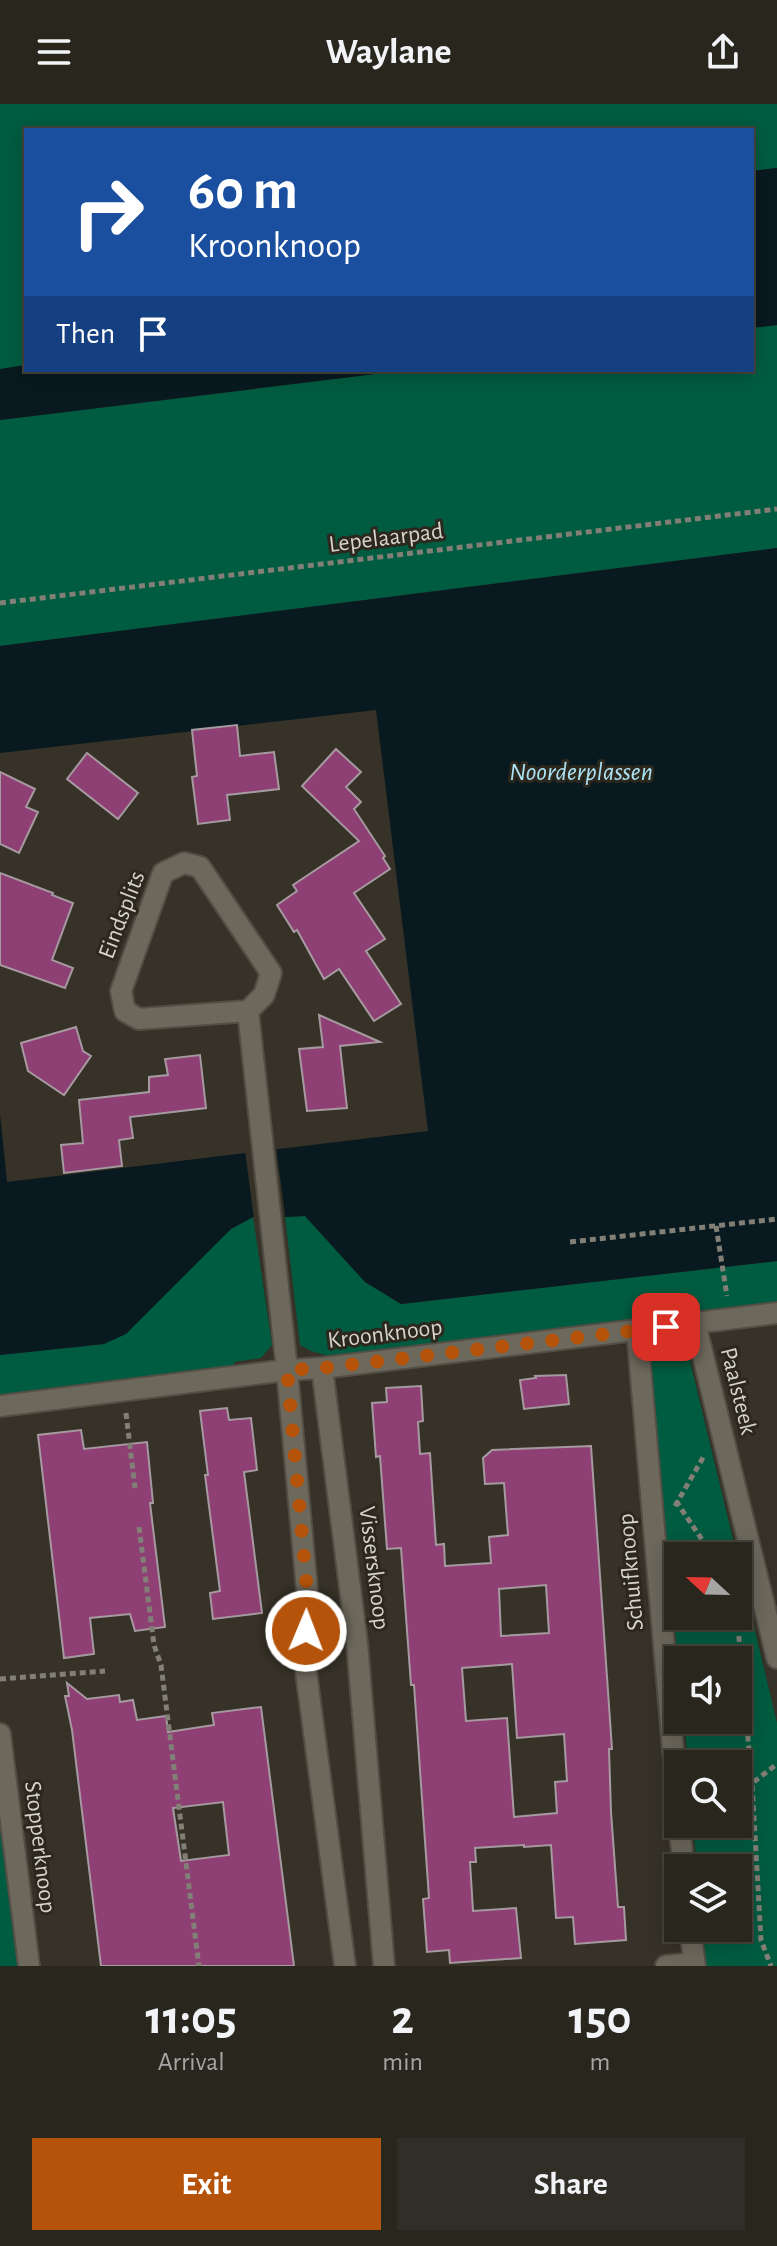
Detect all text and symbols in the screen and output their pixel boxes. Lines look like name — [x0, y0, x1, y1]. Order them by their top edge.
icon: menu — [32, 30, 76, 74]
icon: share — [701, 30, 745, 74]
text: Waylane — [325, 34, 452, 70]
icon: right — [56, 160, 160, 264]
text: 60 m — [188, 163, 298, 219]
text: Kroonknoop — [188, 228, 361, 264]
icon: arrive — [131, 312, 175, 356]
text: Then — [56, 319, 115, 349]
street label: Lepelaarpad — [327, 519, 445, 557]
water label: Noorderplassen — [509, 759, 653, 785]
street label: Eindsplits — [94, 868, 150, 962]
pin — [632, 1293, 700, 1361]
icon: arrive — [644, 1305, 688, 1349]
street label: Kroonknoop — [326, 1315, 444, 1353]
street label: Paalsteek — [716, 1345, 760, 1437]
street label: Vissersknoop — [355, 1505, 393, 1631]
street label: Schuifknoop — [614, 1512, 648, 1632]
north arrow — [664, 1542, 752, 1630]
map controls — [664, 1542, 752, 1942]
position arrow — [264, 1589, 348, 1673]
button: sound — [664, 1646, 752, 1734]
button: search — [664, 1750, 752, 1838]
street label: Stopperknoop — [20, 1780, 60, 1914]
button: layers — [664, 1854, 752, 1942]
text: 11:05 — [146, 1995, 237, 2043]
text: 2 — [391, 1995, 414, 2043]
text: 150 — [568, 1995, 631, 2043]
text: Arrival — [158, 2049, 225, 2075]
text: min — [382, 2049, 423, 2075]
text: m — [590, 2049, 610, 2075]
button: Exit — [32, 2138, 381, 2230]
button: Share — [397, 2138, 745, 2230]

